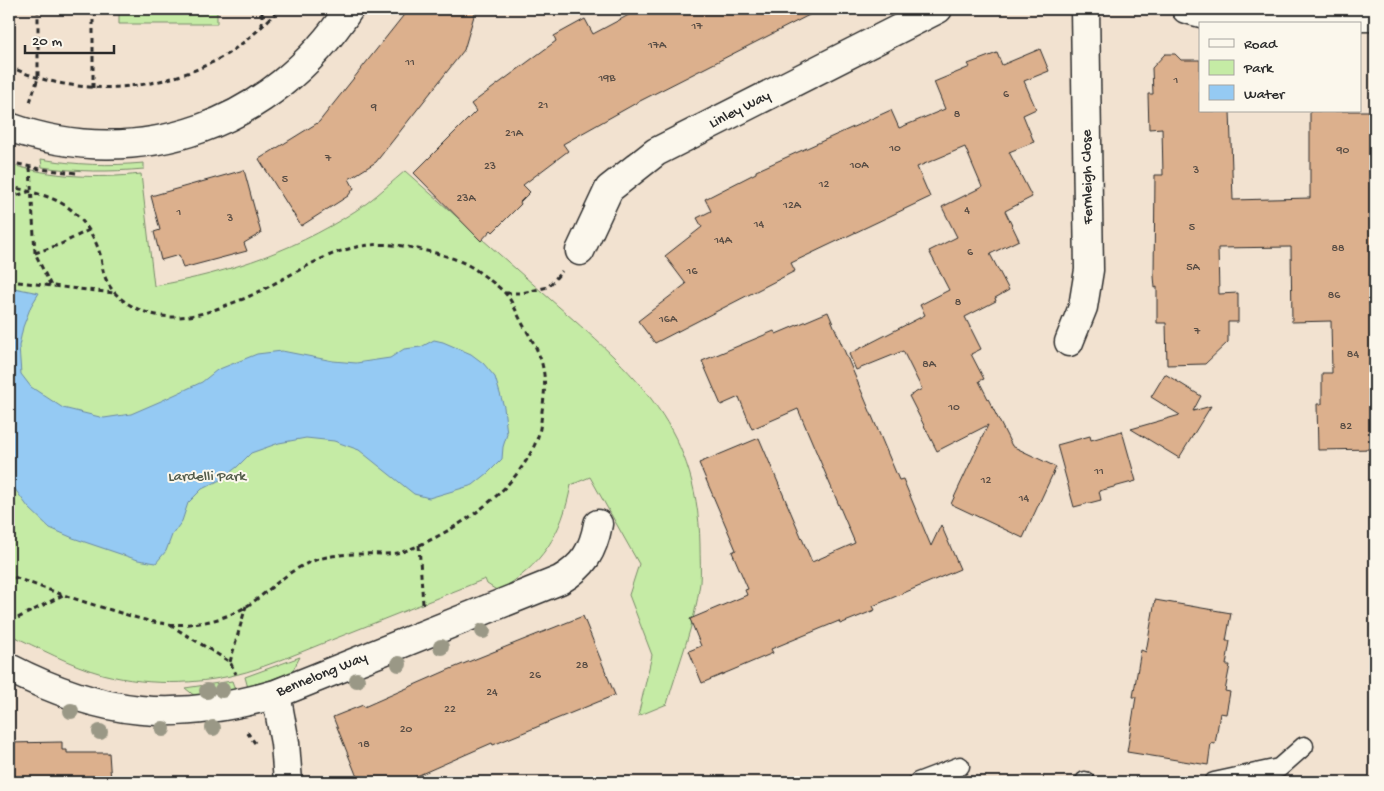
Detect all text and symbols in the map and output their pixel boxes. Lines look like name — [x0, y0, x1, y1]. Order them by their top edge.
house number: 17 — [690, 20, 703, 34]
scale bar — [25, 22, 114, 54]
legend — [1199, 22, 1362, 112]
text: 20 m — [32, 33, 62, 51]
text: Road — [1244, 36, 1278, 54]
house number: 17A — [647, 39, 667, 53]
house number: 11 — [404, 56, 415, 70]
text: Park — [1243, 60, 1274, 78]
house number: 19B — [598, 72, 616, 86]
house number: 1 — [1173, 74, 1179, 88]
text: Water — [1244, 86, 1286, 104]
street label: Linley Way — [706, 87, 774, 133]
house number: 6 — [1003, 88, 1010, 102]
house number: 21 — [538, 99, 549, 113]
house number: 9 — [370, 101, 377, 115]
house number: 8 — [954, 108, 961, 122]
house number: 21A — [505, 127, 524, 141]
street label: Fernleigh Close — [1078, 129, 1098, 226]
house number: 10 — [888, 142, 901, 156]
house number: 90 — [1336, 144, 1350, 158]
house number: 7 — [324, 152, 332, 166]
house number: 10A — [849, 159, 869, 173]
house number: 23 — [484, 160, 496, 174]
house number: 3 — [1192, 164, 1199, 178]
house number: 5 — [282, 173, 288, 187]
house number: 12 — [818, 178, 829, 192]
house number: 23A — [456, 192, 477, 206]
house number: 12A — [782, 199, 802, 213]
house number: 4 — [964, 204, 970, 218]
house number: 1 — [176, 206, 182, 220]
house number: 3 — [226, 212, 233, 226]
house number: 14 — [753, 218, 765, 232]
house number: 5 — [1189, 221, 1195, 235]
house number: 14A — [713, 234, 733, 248]
house number: 88 — [1331, 242, 1345, 256]
house number: 6 — [967, 246, 974, 260]
house number: 5A — [1186, 261, 1201, 275]
house number: 16 — [686, 265, 698, 279]
house number: 86 — [1328, 289, 1341, 303]
house number: 8 — [955, 296, 962, 310]
house number: 16A — [658, 313, 678, 327]
house number: 7 — [1193, 325, 1201, 339]
house number: 84 — [1347, 348, 1359, 362]
house number: 8A — [922, 358, 937, 372]
house number: 10 — [947, 401, 960, 415]
house number: 82 — [1340, 420, 1352, 434]
house number: 11 — [1093, 465, 1104, 479]
park label: Lardelli Park — [168, 468, 247, 486]
house number: 12 — [980, 474, 991, 488]
house number: 14 — [1018, 492, 1030, 506]
street label: Bennelong Way — [273, 648, 371, 702]
house number: 28 — [576, 659, 589, 673]
house number: 26 — [529, 669, 542, 683]
house number: 24 — [486, 686, 498, 700]
house number: 22 — [444, 703, 456, 717]
house number: 20 — [400, 723, 413, 737]
house number: 18 — [357, 738, 370, 752]

